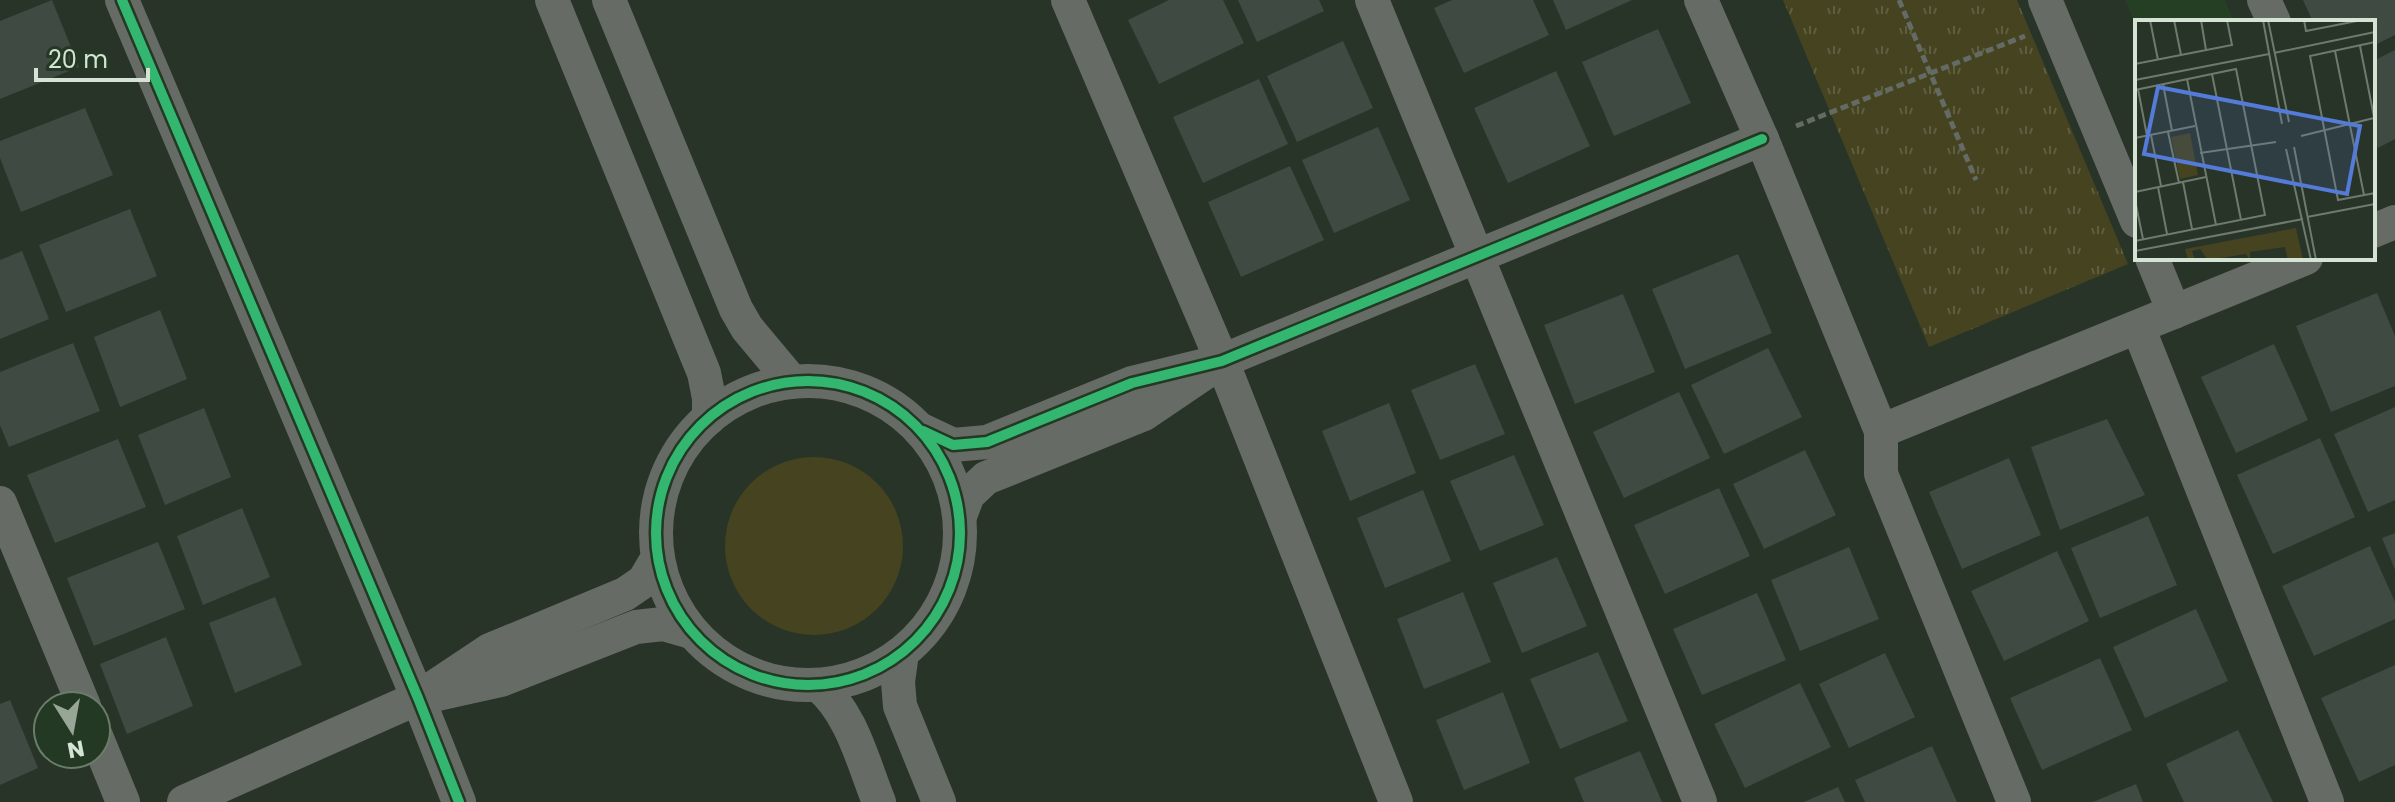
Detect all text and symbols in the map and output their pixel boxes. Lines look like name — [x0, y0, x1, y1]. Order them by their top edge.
inset map — [2135, 20, 2375, 260]
scale bar — [36, 32, 148, 82]
text: 20 m — [48, 43, 108, 76]
north arrow — [32, 690, 112, 770]
text: N — [65, 732, 87, 766]

